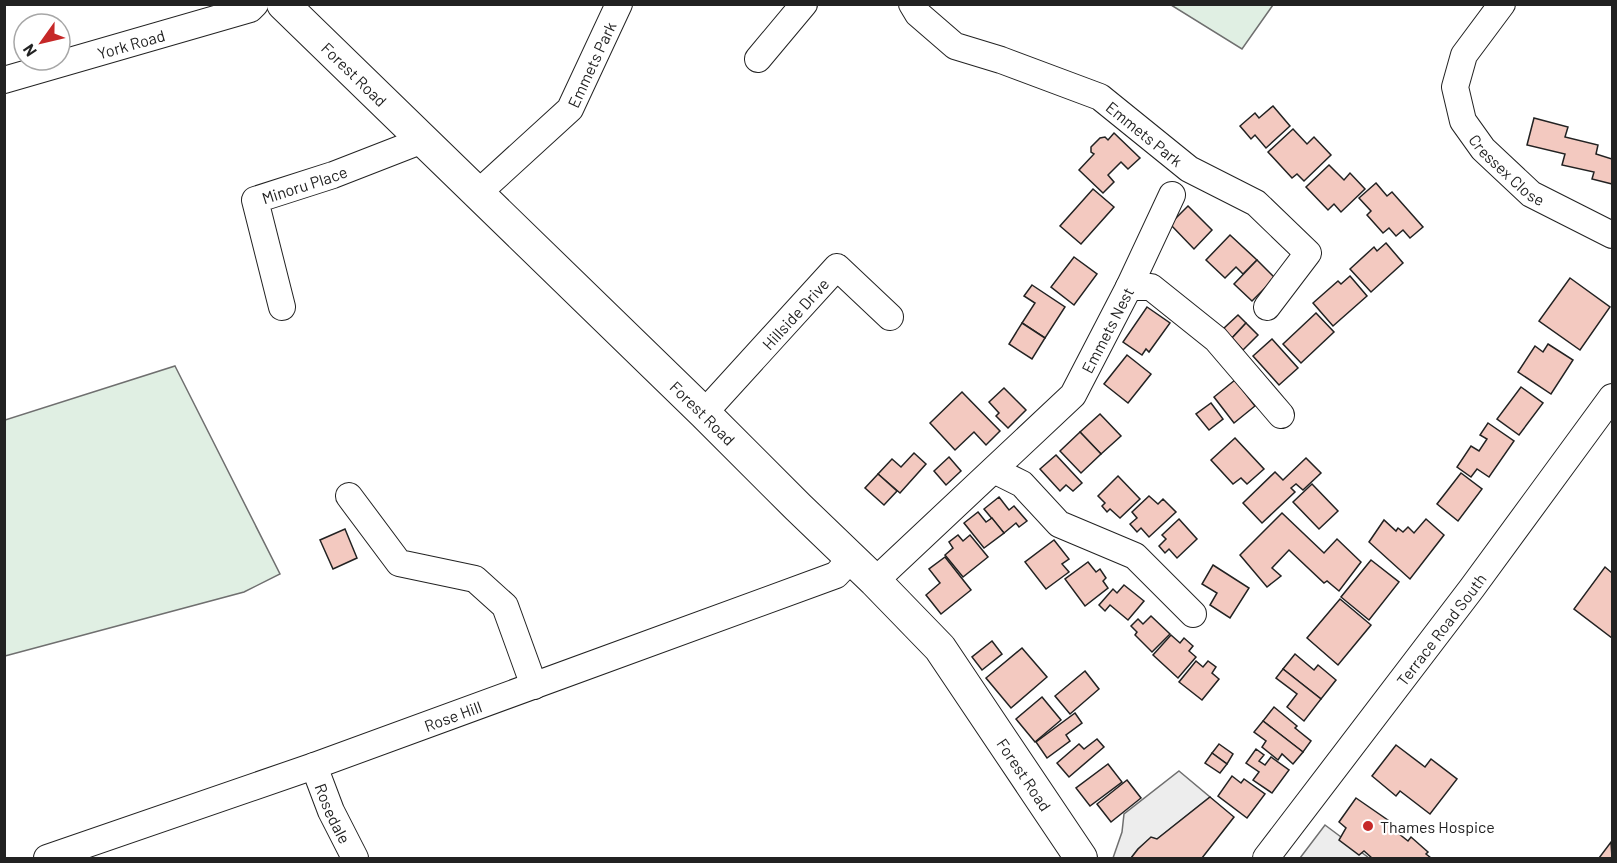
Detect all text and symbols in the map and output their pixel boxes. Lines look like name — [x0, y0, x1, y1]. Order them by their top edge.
north arrow — [12, 12, 72, 72]
street label: Emmets Park — [563, 18, 619, 110]
street label: York Road — [95, 25, 167, 62]
street label: Forest Road — [318, 38, 391, 110]
text: N — [18, 41, 40, 60]
street label: Emmets Park — [1103, 97, 1187, 170]
street label: Cressex Close — [1466, 130, 1548, 209]
street label: Minoru Place — [259, 161, 350, 207]
street label: Hillside Drive — [758, 274, 832, 353]
street label: Emmets Nest — [1077, 284, 1137, 376]
street label: Forest Road — [667, 376, 740, 449]
street label: Terrace Road South — [1392, 569, 1489, 689]
street label: Rose Hill — [421, 696, 484, 734]
street label: Forest Road — [994, 734, 1056, 814]
street label: Rosedale — [312, 780, 355, 846]
place label: Thames Hospice — [1380, 817, 1495, 836]
marker: Thames Hospice — [1361, 819, 1375, 833]

